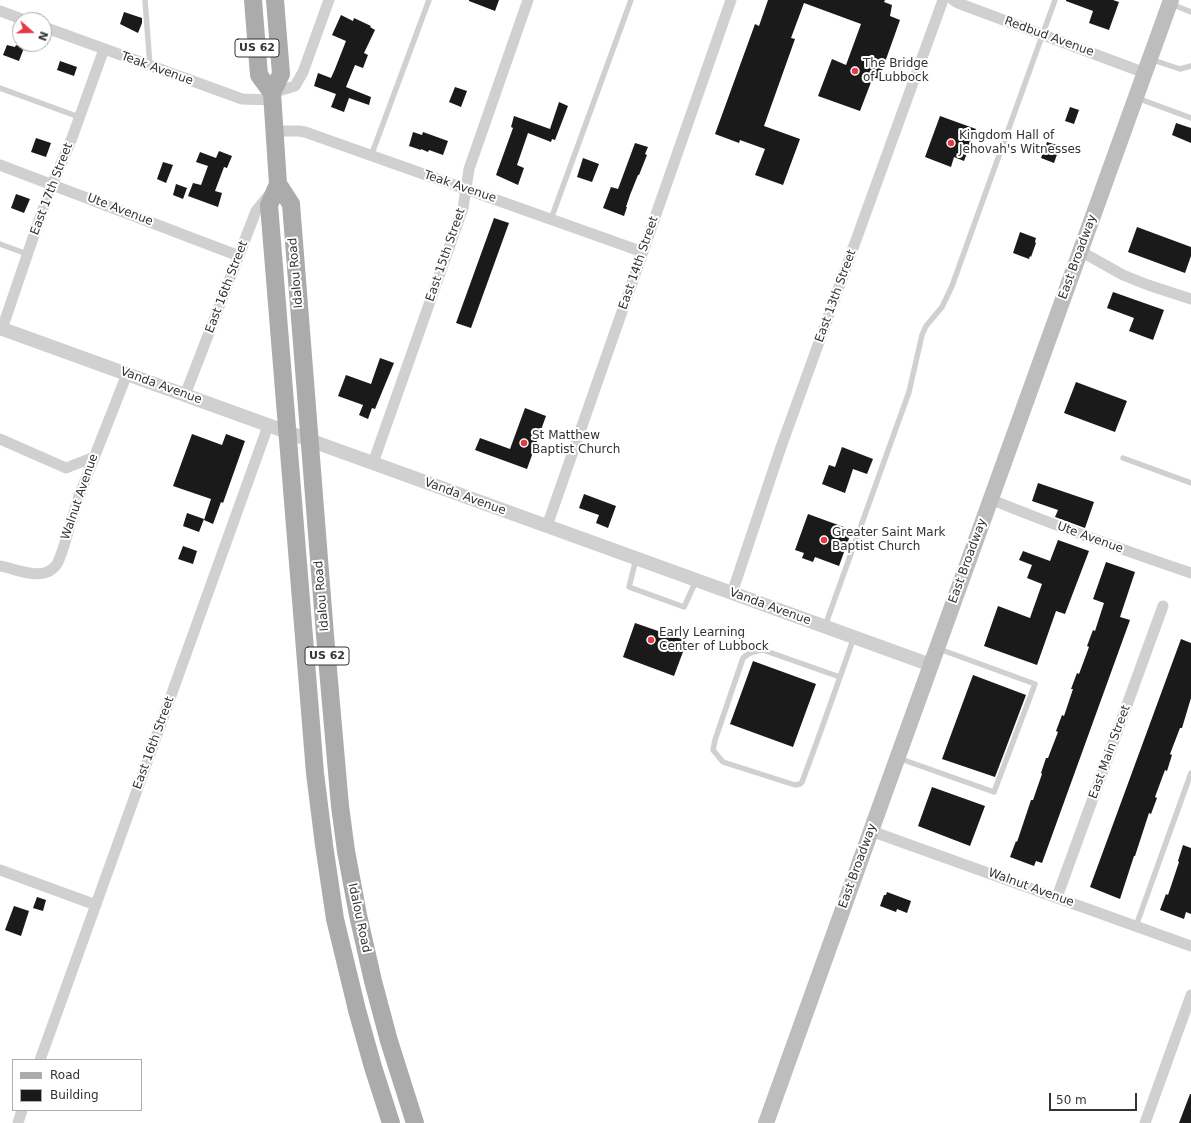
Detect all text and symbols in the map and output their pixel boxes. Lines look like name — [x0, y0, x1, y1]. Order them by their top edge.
north arrow — [12, 12, 52, 52]
street label: Redbud Avenue — [1002, 14, 1096, 60]
text: N — [35, 29, 50, 42]
road number: US 62 — [235, 39, 279, 57]
street label: Teak Avenue — [119, 49, 195, 89]
place label: The Bridge of Lubbock — [863, 57, 929, 85]
marker: The Bridge of Lubbock — [850, 66, 860, 76]
place label: Kingdom Hall of Jehovah's Witnesses — [959, 129, 1081, 157]
marker: Kingdom Hall of Jehovah's Witnesses — [946, 138, 956, 148]
street label: East 17th Street — [28, 141, 76, 237]
street label: Teak Avenue — [422, 168, 498, 206]
street label: Ute Avenue — [85, 191, 155, 229]
street label: East 15th Street — [423, 207, 469, 303]
street label: East Broadway — [1056, 213, 1100, 301]
street label: East 14th Street — [616, 215, 662, 311]
street label: Idalou Road — [286, 237, 306, 309]
street label: East 16th Street — [203, 239, 251, 335]
street label: East 13th Street — [813, 248, 859, 344]
street label: Vanda Avenue — [118, 365, 204, 407]
place label: St Matthew Baptist Church — [532, 429, 620, 457]
marker: St Matthew Baptist Church — [519, 438, 529, 448]
street label: Walnut Avenue — [59, 452, 101, 542]
street label: Vanda Avenue — [422, 476, 508, 518]
street label: East Broadway — [946, 517, 990, 605]
street label: Ute Avenue — [1055, 519, 1125, 557]
place label: Greater Saint Mark Baptist Church — [832, 526, 946, 554]
marker: Greater Saint Mark Baptist Church — [819, 535, 829, 545]
street label: Idalou Road — [312, 560, 332, 632]
street label: Vanda Avenue — [727, 586, 813, 628]
place label: Early Learning Center of Lubbock — [659, 626, 769, 654]
marker: Early Learning Center of Lubbock — [646, 635, 656, 645]
road number: US 62 — [305, 647, 349, 665]
street label: East 16th Street — [131, 695, 177, 791]
street label: East Main Street — [1086, 703, 1134, 801]
street label: East Broadway — [836, 822, 880, 910]
street label: Walnut Avenue — [986, 866, 1076, 910]
street label: Idalou Road — [345, 882, 373, 954]
legend — [12, 1059, 142, 1111]
text: Road — [50, 1068, 80, 1082]
scale bar — [1051, 1085, 1139, 1111]
text: Building — [50, 1088, 99, 1102]
text: 50 m — [1056, 1093, 1087, 1107]

